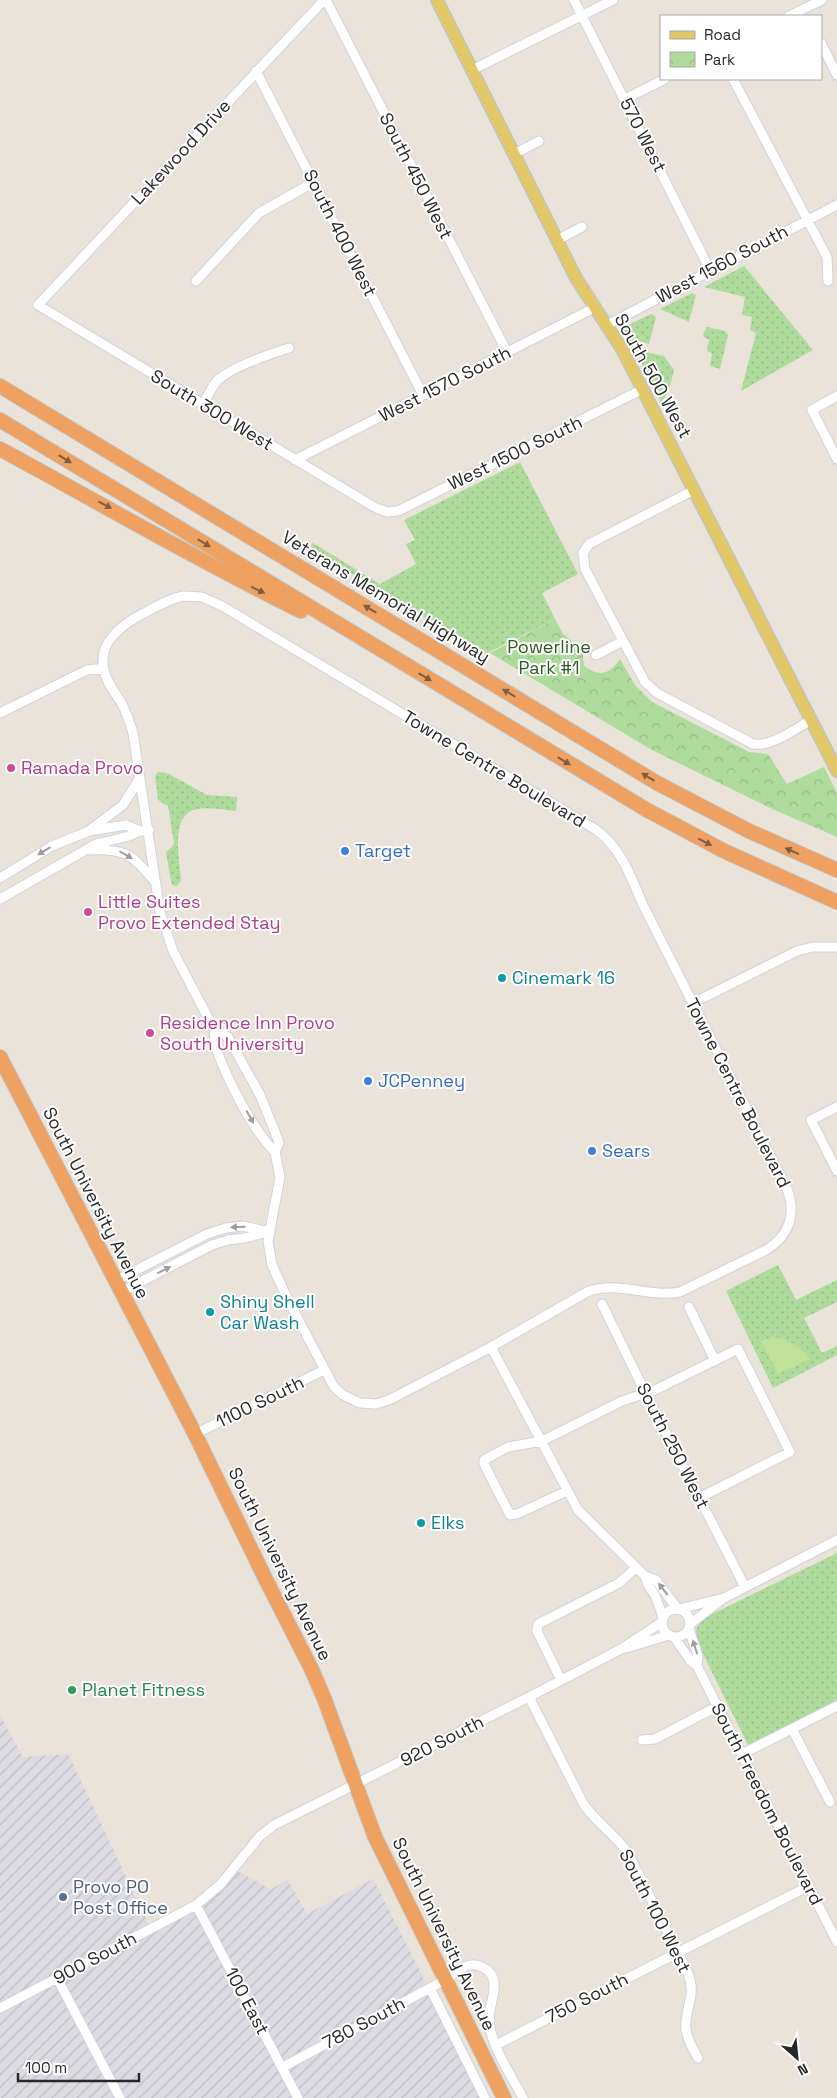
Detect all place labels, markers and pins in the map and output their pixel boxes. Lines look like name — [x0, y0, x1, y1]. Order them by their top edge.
place label: Ramada Provo — [21, 756, 143, 779]
marker: Ramada Provo — [5, 762, 17, 774]
place label: Target — [355, 839, 411, 862]
marker: Target — [339, 845, 351, 857]
place label: Little Suites Provo Extended Stay — [98, 890, 280, 934]
marker: Little Suites Provo Extended Stay — [82, 906, 94, 918]
place label: Cinemark 16 — [512, 966, 615, 989]
marker: Cinemark 16 — [496, 972, 508, 984]
place label: Residence Inn Provo South University — [160, 1011, 335, 1055]
marker: Residence Inn Provo South University — [144, 1027, 156, 1039]
place label: JCPenney — [378, 1069, 465, 1092]
marker: JCPenney — [362, 1075, 374, 1087]
place label: Sears — [602, 1139, 650, 1162]
marker: Sears — [586, 1145, 598, 1157]
place label: Shiny Shell Car Wash — [220, 1290, 315, 1334]
marker: Shiny Shell Car Wash — [204, 1306, 216, 1318]
place label: Elks — [431, 1511, 465, 1534]
marker: Elks — [415, 1517, 427, 1529]
place label: Planet Fitness — [82, 1678, 205, 1701]
marker: Planet Fitness — [66, 1684, 78, 1696]
place label: Provo PO Post Office — [73, 1875, 168, 1919]
marker: Provo PO Post Office — [57, 1891, 69, 1903]

